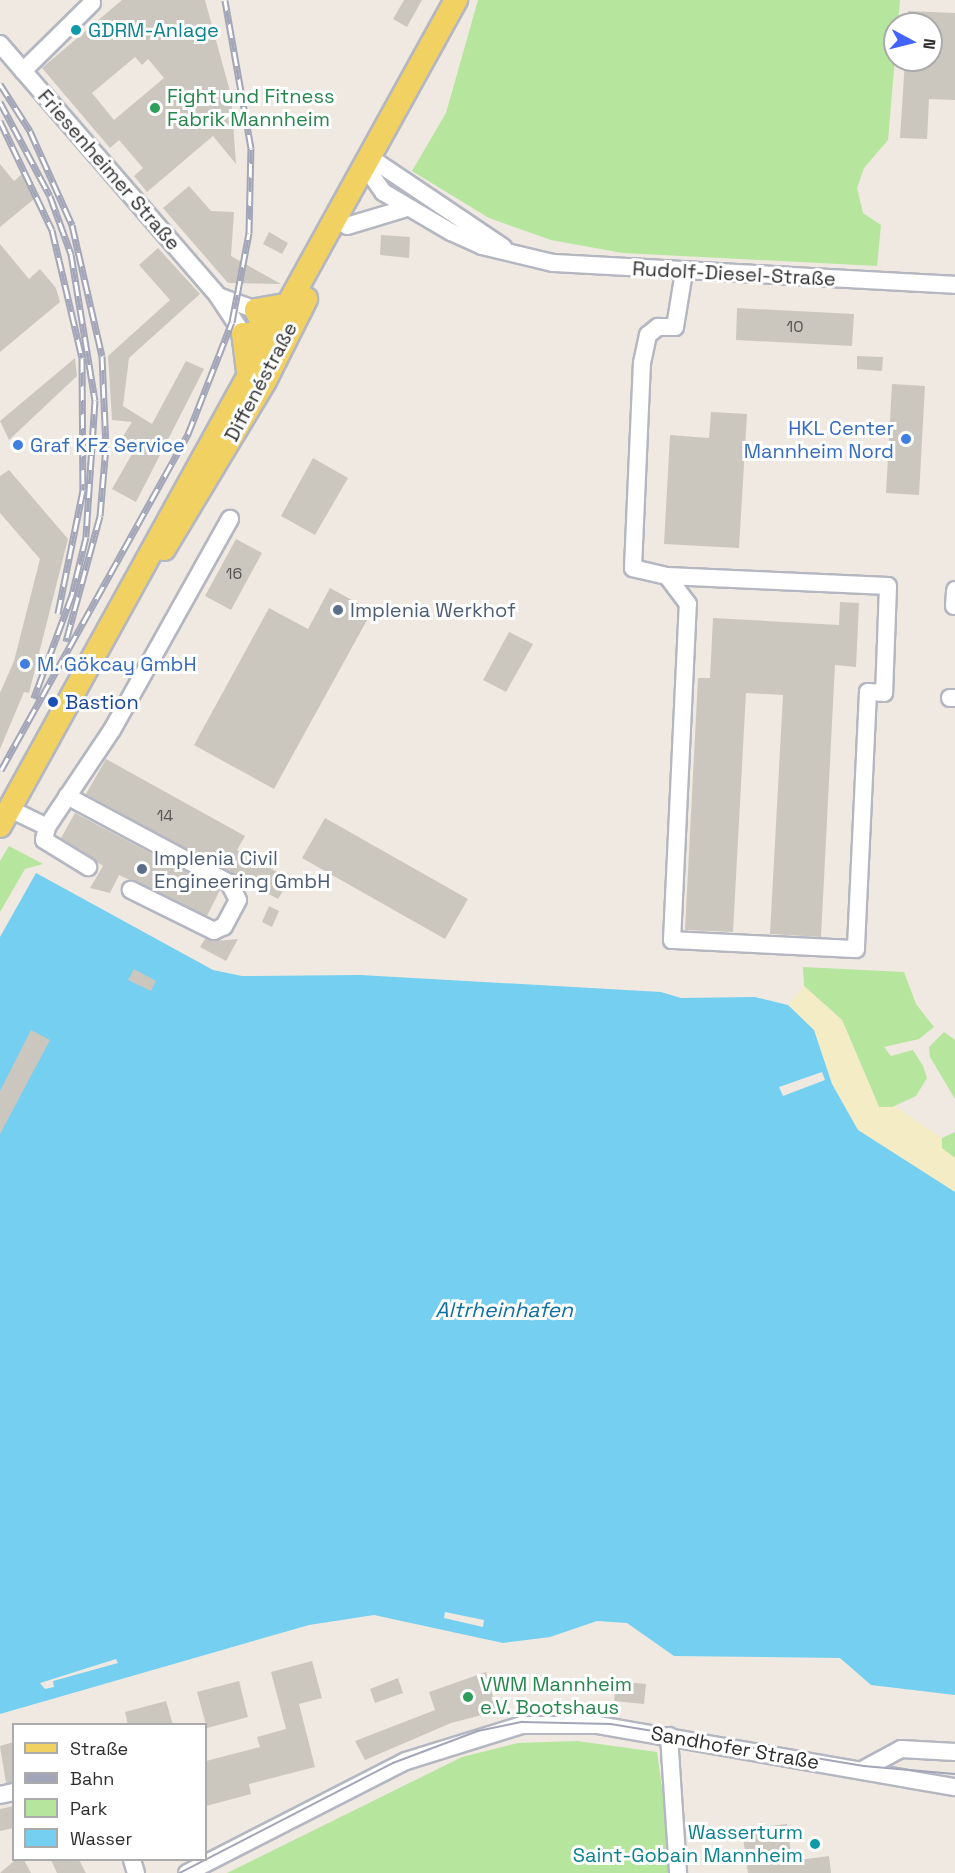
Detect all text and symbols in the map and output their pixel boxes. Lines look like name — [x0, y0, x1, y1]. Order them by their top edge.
north arrow — [883, 12, 943, 72]
place label: GDRM-Anlage — [88, 18, 219, 42]
marker: GDRM-Anlage — [69, 23, 83, 37]
text: N — [918, 37, 940, 51]
place label: Fight und Fitness Fabrik Mannheim — [167, 84, 334, 131]
street label: Friesenheimer Straße — [33, 85, 185, 255]
marker: Fight und Fitness Fabrik Mannheim — [148, 101, 162, 115]
street label: Rudolf-Diesel-Straße — [632, 257, 836, 291]
house number: 10 — [787, 317, 803, 337]
street label: Diffenéstraße — [220, 318, 302, 446]
place label: HKL Center Mannheim Nord — [744, 416, 894, 463]
marker: HKL Center Mannheim Nord — [899, 432, 913, 446]
place label: Graf KFz Service — [30, 433, 185, 457]
marker: Graf KFz Service — [11, 438, 25, 452]
house number: 16 — [226, 564, 242, 584]
place label: Implenia Werkhof — [350, 598, 516, 622]
marker: Implenia Werkhof — [331, 603, 345, 617]
place label: M. Gökcay GmbH — [37, 652, 197, 676]
marker: M. Gökcay GmbH — [18, 657, 32, 671]
place label: Bastion — [65, 690, 139, 714]
marker: Bastion — [46, 695, 60, 709]
house number: 14 — [157, 806, 173, 826]
place label: Implenia Civil Engineering GmbH — [154, 846, 330, 893]
marker: Implenia Civil Engineering GmbH — [135, 862, 149, 876]
water label: Altrheinhafen — [435, 1297, 573, 1323]
place label: VWM Mannheim e.V. Bootshaus — [480, 1673, 632, 1720]
marker: VWM Mannheim e.V. Bootshaus — [461, 1690, 475, 1704]
street label: Sandhofer Straße — [649, 1721, 821, 1775]
legend — [12, 1723, 207, 1861]
text: Straße — [70, 1737, 128, 1760]
text: Bahn — [70, 1767, 114, 1790]
text: Park — [70, 1797, 107, 1820]
place label: Wasserturm Saint-Gobain Mannheim — [573, 1820, 803, 1867]
text: Wasser — [70, 1827, 132, 1850]
marker: Wasserturm Saint-Gobain Mannheim — [808, 1837, 822, 1851]

